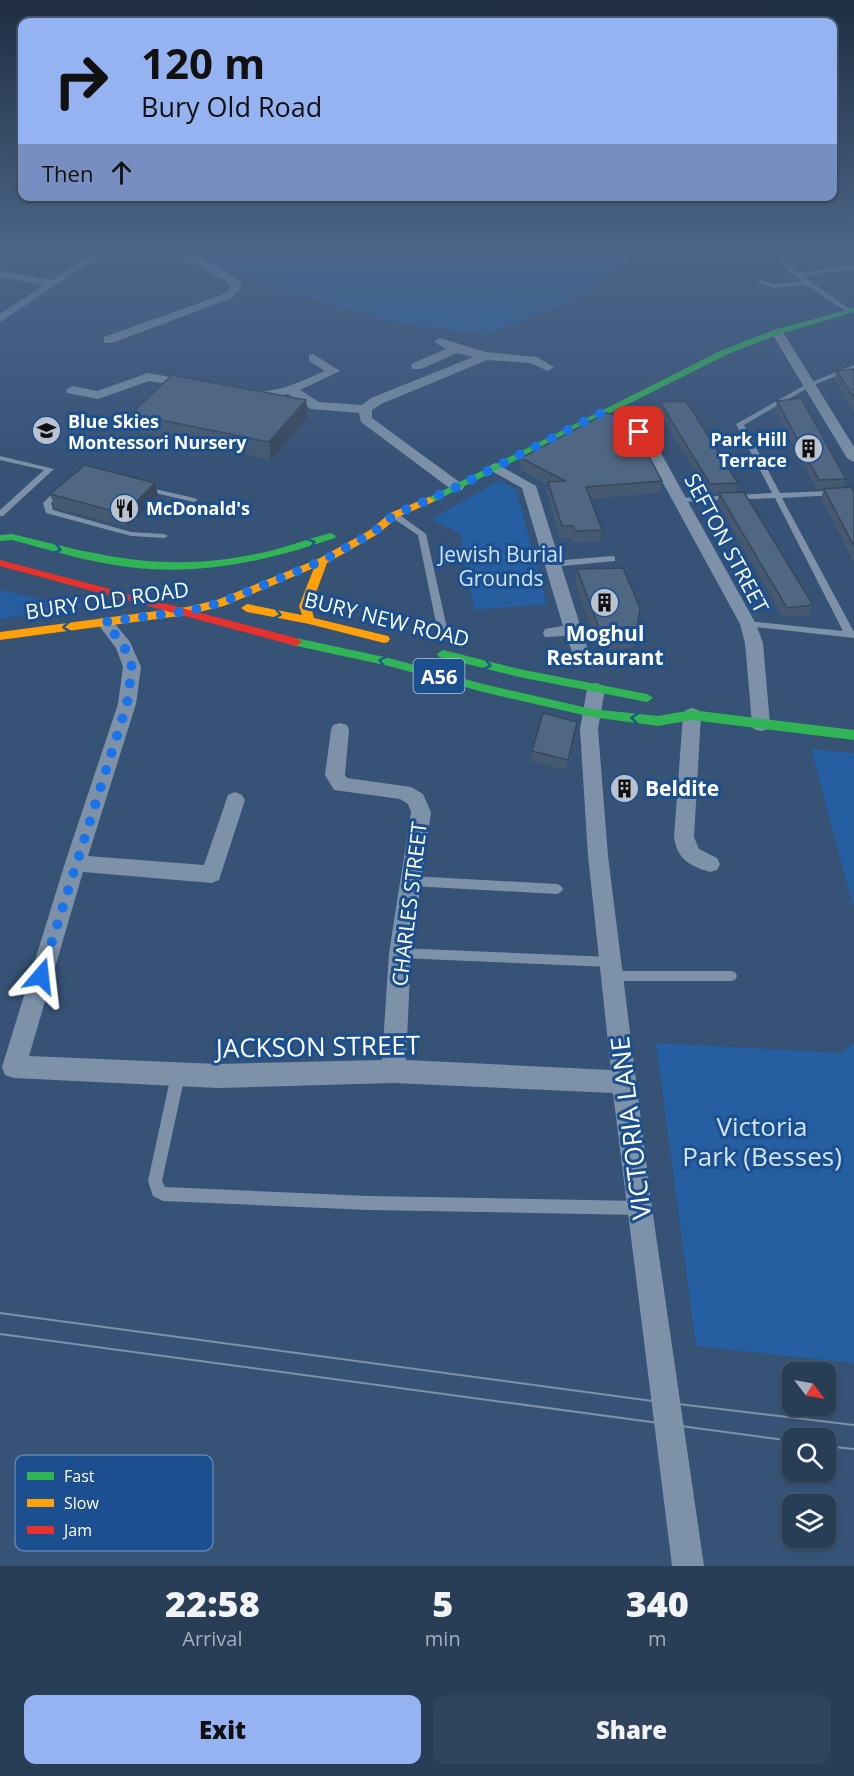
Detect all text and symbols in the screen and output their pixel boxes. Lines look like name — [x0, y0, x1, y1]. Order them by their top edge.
text: 120 m — [141, 34, 265, 91]
icon: right — [42, 42, 120, 120]
text: Bury Old Road — [141, 88, 322, 125]
icon: ahead — [105, 156, 138, 189]
text: Then — [42, 158, 93, 188]
pin — [613, 406, 664, 457]
place label: Blue Skies Montessori Nursery — [68, 409, 247, 454]
school or university icon: Blue Skies Montessori Nursery — [31, 415, 63, 447]
icon: arrive — [622, 415, 655, 448]
place label: Park Hill Terrace — [711, 427, 787, 472]
building icon: Park Hill Terrace — [792, 433, 824, 465]
street label: SEFTON STREET — [678, 468, 776, 618]
restaurant icon: McDonald's — [109, 492, 141, 524]
place label: McDonald's — [146, 496, 250, 520]
one-way arrow — [305, 538, 316, 550]
park label: Jewish Burial Grounds — [437, 540, 563, 592]
one-way arrow — [52, 541, 62, 554]
street label: BURY OLD ROAD — [23, 575, 191, 625]
street label: BURY NEW ROAD — [302, 585, 472, 653]
building icon: Moghul Restaurant — [589, 586, 621, 618]
one-way arrow — [272, 607, 282, 620]
place label: Moghul Restaurant — [546, 619, 664, 671]
one-way arrow — [62, 620, 72, 633]
one-way arrow — [379, 655, 389, 668]
one-way arrow — [481, 658, 492, 670]
road number: A56 — [414, 659, 464, 693]
one-way arrow — [630, 712, 639, 725]
building icon: Beldite — [608, 772, 640, 804]
place label: Beldite — [645, 774, 719, 802]
street label: CHARLES STREET — [385, 820, 433, 988]
position arrow — [9.0, 944, 73.0, 1008]
street label: JACKSON STREET — [213, 1026, 421, 1066]
street label: VICTORIA LANE — [601, 1034, 659, 1222]
park label: Victoria Park (Besses) — [682, 1108, 842, 1174]
north arrow — [782, 1362, 836, 1416]
map controls — [782, 1362, 836, 1548]
button: search — [782, 1428, 836, 1482]
legend — [15, 1455, 213, 1551]
text: Fast — [64, 1465, 95, 1487]
text: Slow — [64, 1492, 99, 1514]
button: layers — [782, 1494, 836, 1548]
text: Jam — [62, 1519, 92, 1541]
text: 22:58 — [165, 1579, 260, 1628]
text: 5 — [432, 1579, 453, 1628]
text: 340 — [626, 1579, 689, 1628]
text: Arrival — [182, 1625, 243, 1652]
text: min — [425, 1625, 461, 1652]
text: m — [648, 1625, 667, 1652]
button: Exit — [24, 1695, 421, 1764]
button: Share — [433, 1695, 830, 1764]

